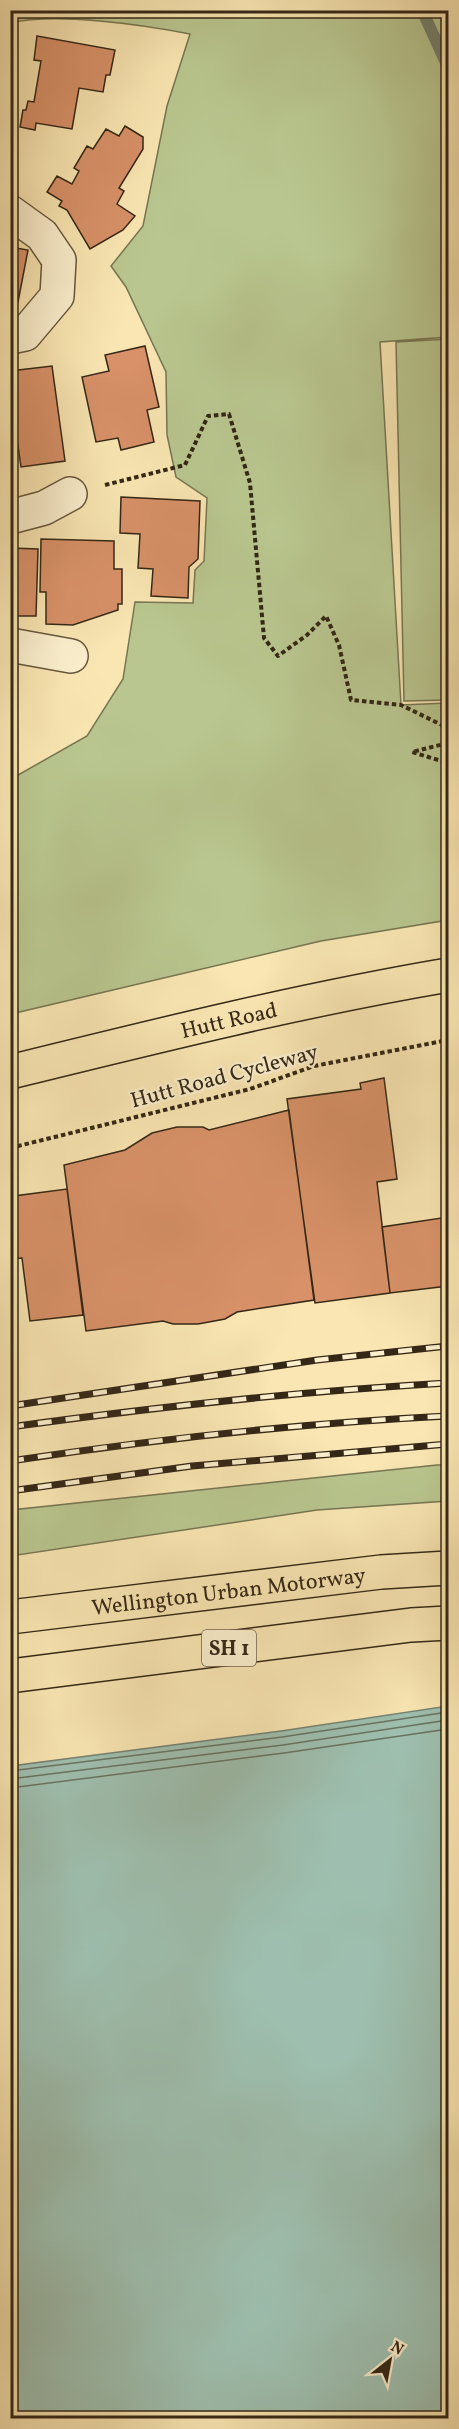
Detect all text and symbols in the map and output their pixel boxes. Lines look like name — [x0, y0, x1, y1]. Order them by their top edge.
street label: Hutt Road — [178, 996, 281, 1048]
street label: Hutt Road Cycleway — [127, 1037, 322, 1117]
street label: Wellington Urban Motorway — [90, 1561, 368, 1625]
road number: SH 1 — [202, 1630, 256, 1666]
north arrow — [360, 2330, 420, 2390]
text: N — [386, 2336, 408, 2361]

